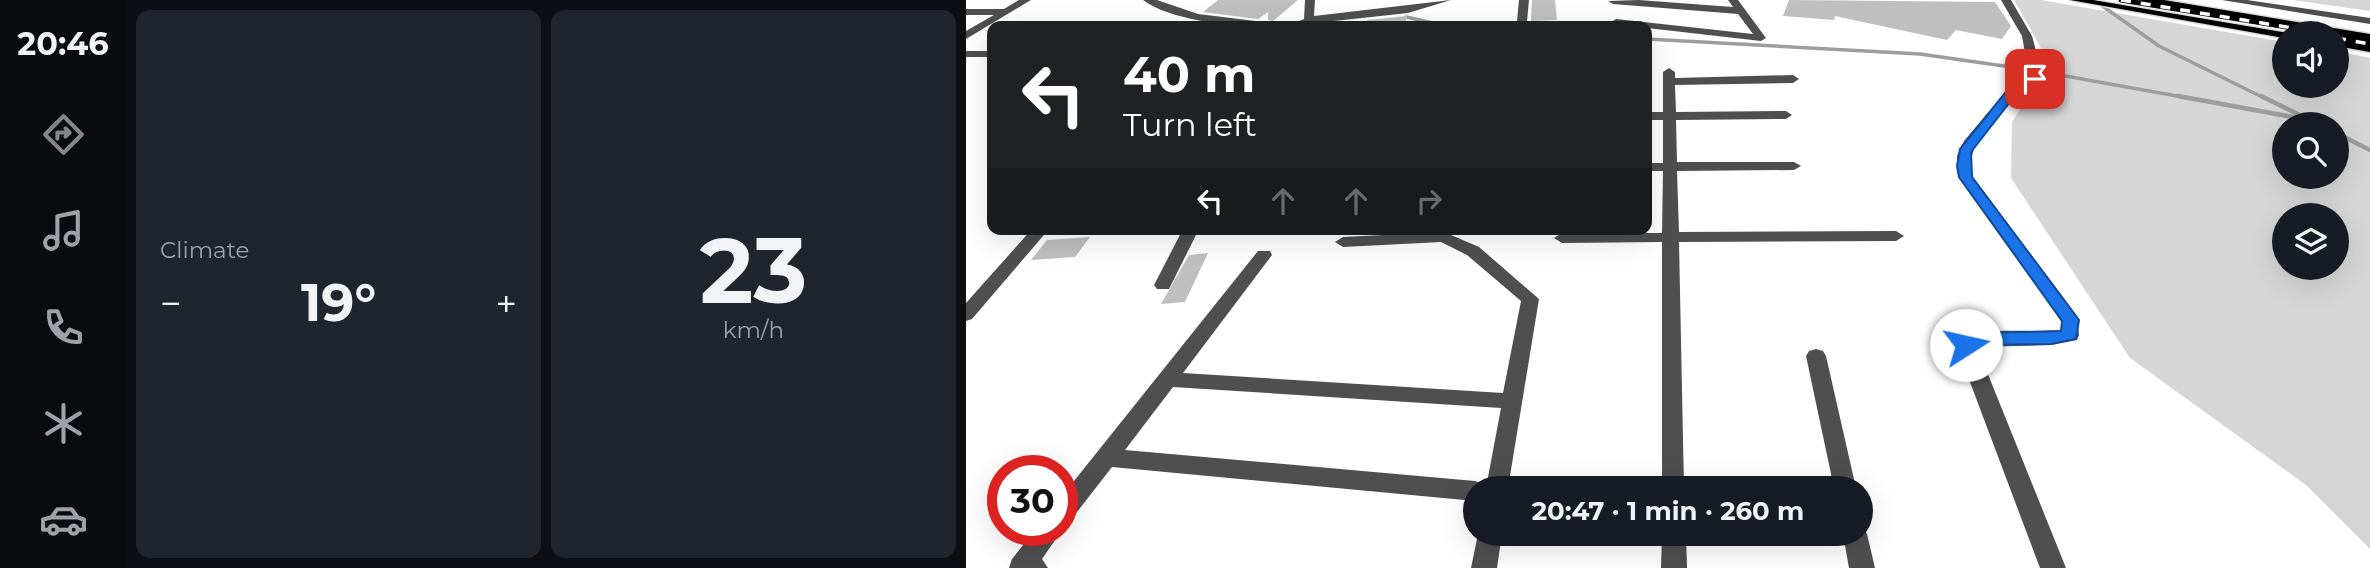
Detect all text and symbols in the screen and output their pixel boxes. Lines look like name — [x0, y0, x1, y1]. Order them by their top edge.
map controls — [2272, 21, 2349, 280]
button: sound — [2272, 21, 2349, 98]
text: 20:46 — [17, 24, 109, 63]
text: 40 m — [1123, 45, 1255, 104]
icon: left — [1008, 49, 1099, 140]
pin — [2005, 49, 2065, 109]
icon: arrive — [2016, 60, 2054, 98]
text: Turn left — [1123, 105, 1257, 144]
icon: directions — [39, 110, 88, 159]
button: search — [2272, 112, 2349, 189]
icon: left — [1191, 182, 1229, 220]
icon: ahead — [1264, 182, 1302, 220]
icon: ahead — [1337, 182, 1375, 220]
icon: right — [1410, 182, 1448, 220]
button: layers — [2272, 203, 2349, 280]
icon: music — [39, 206, 88, 255]
text: 23 — [700, 215, 807, 326]
text: Climate — [160, 236, 249, 264]
text: 19° — [301, 271, 376, 334]
text: − — [160, 280, 182, 327]
text: + — [495, 280, 517, 327]
icon: phone — [39, 303, 88, 352]
position arrow — [1929, 308, 2003, 382]
text: km/h — [723, 316, 784, 344]
icon: climate — [39, 399, 88, 448]
speed limit sign: 30 — [987, 455, 1078, 546]
icon: car — [39, 495, 88, 544]
text: 20:47 · 1 min · 260 m — [1532, 495, 1804, 527]

